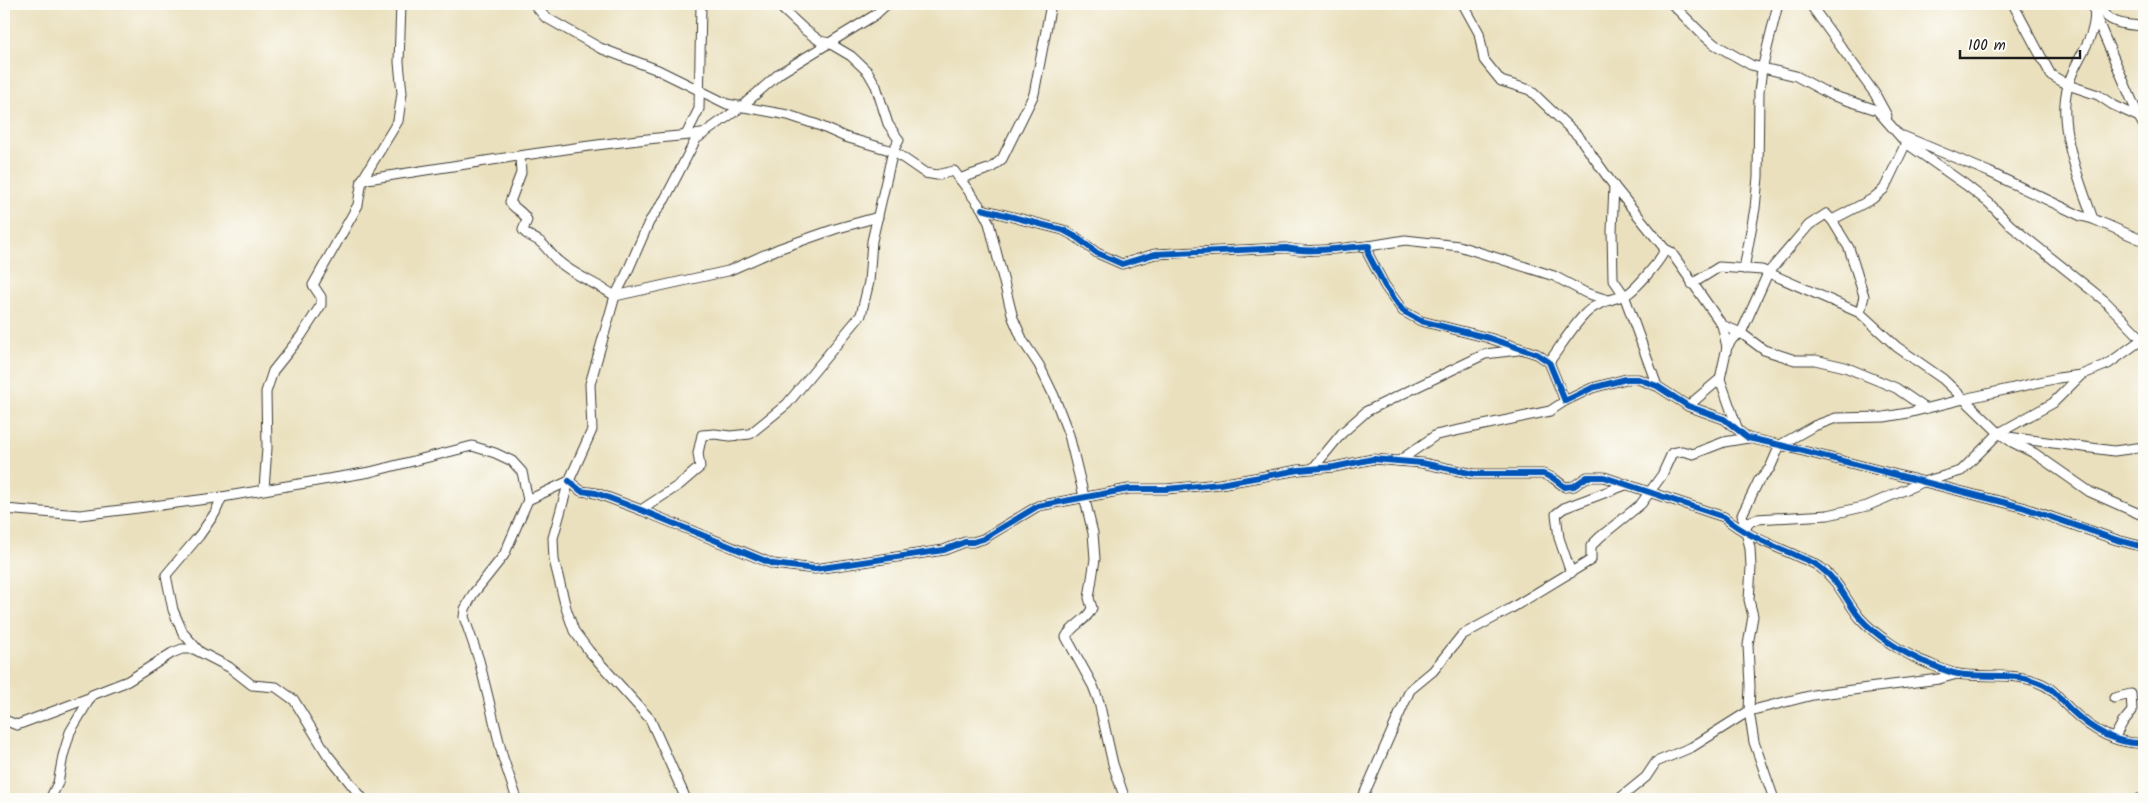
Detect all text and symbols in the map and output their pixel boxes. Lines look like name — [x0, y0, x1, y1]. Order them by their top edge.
scale bar — [1960, 28, 2080, 60]
text: 100 m — [1968, 34, 2006, 58]

